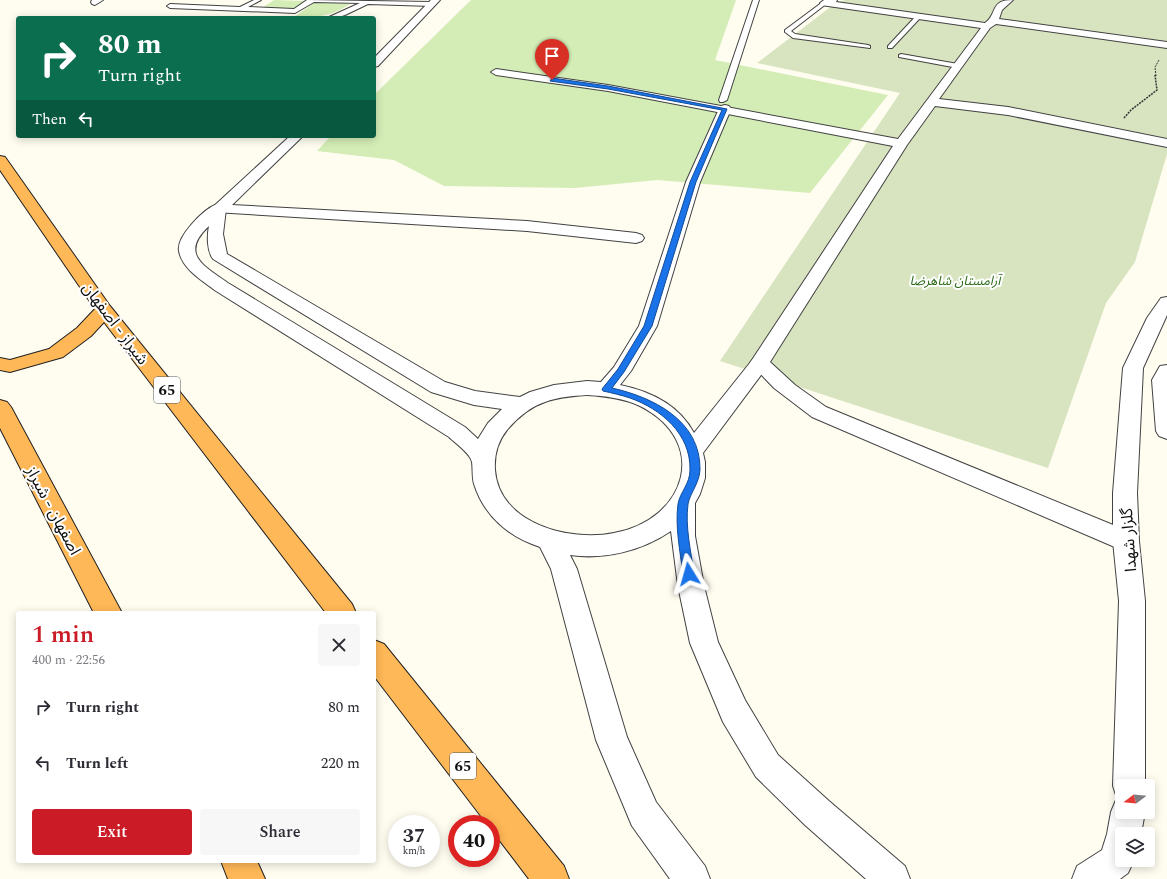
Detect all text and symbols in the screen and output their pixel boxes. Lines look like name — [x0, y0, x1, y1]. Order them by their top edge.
text: 80 m — [98, 23, 162, 66]
icon: right — [32, 32, 84, 84]
pin — [535, 39, 569, 80]
icon: arrive — [541, 45, 563, 67]
text: Turn right — [98, 62, 181, 89]
text: Then — [32, 108, 67, 131]
icon: left — [75, 108, 97, 130]
park label: آرامستان شاهرضا — [910, 271, 1004, 291]
street label: شیراز - اصفهان — [76, 277, 154, 370]
road number: 65 — [154, 377, 180, 403]
street label: اصفهان - شیراز — [19, 461, 87, 559]
street label: گلزار شهدا — [1115, 507, 1143, 573]
position arrow — [668, 553, 710, 595]
text: 1 min — [32, 617, 94, 653]
button: close — [318, 624, 360, 666]
text: 400 m · 22:56 — [32, 650, 105, 670]
icon: right — [32, 696, 54, 718]
text: Turn right — [66, 696, 139, 719]
text: 80 m — [328, 696, 360, 719]
icon: left — [32, 752, 54, 774]
text: Turn left — [66, 752, 128, 775]
text: 220 m — [321, 752, 360, 775]
road number: 65 — [450, 753, 476, 779]
north arrow — [1115, 779, 1155, 819]
map controls — [1115, 779, 1155, 867]
button: Exit — [32, 809, 192, 855]
button: Share — [200, 809, 360, 855]
speed limit sign: 40 — [448, 815, 500, 867]
text: 37 — [403, 821, 425, 851]
button: layers — [1115, 827, 1155, 867]
text: km/h — [403, 843, 425, 859]

